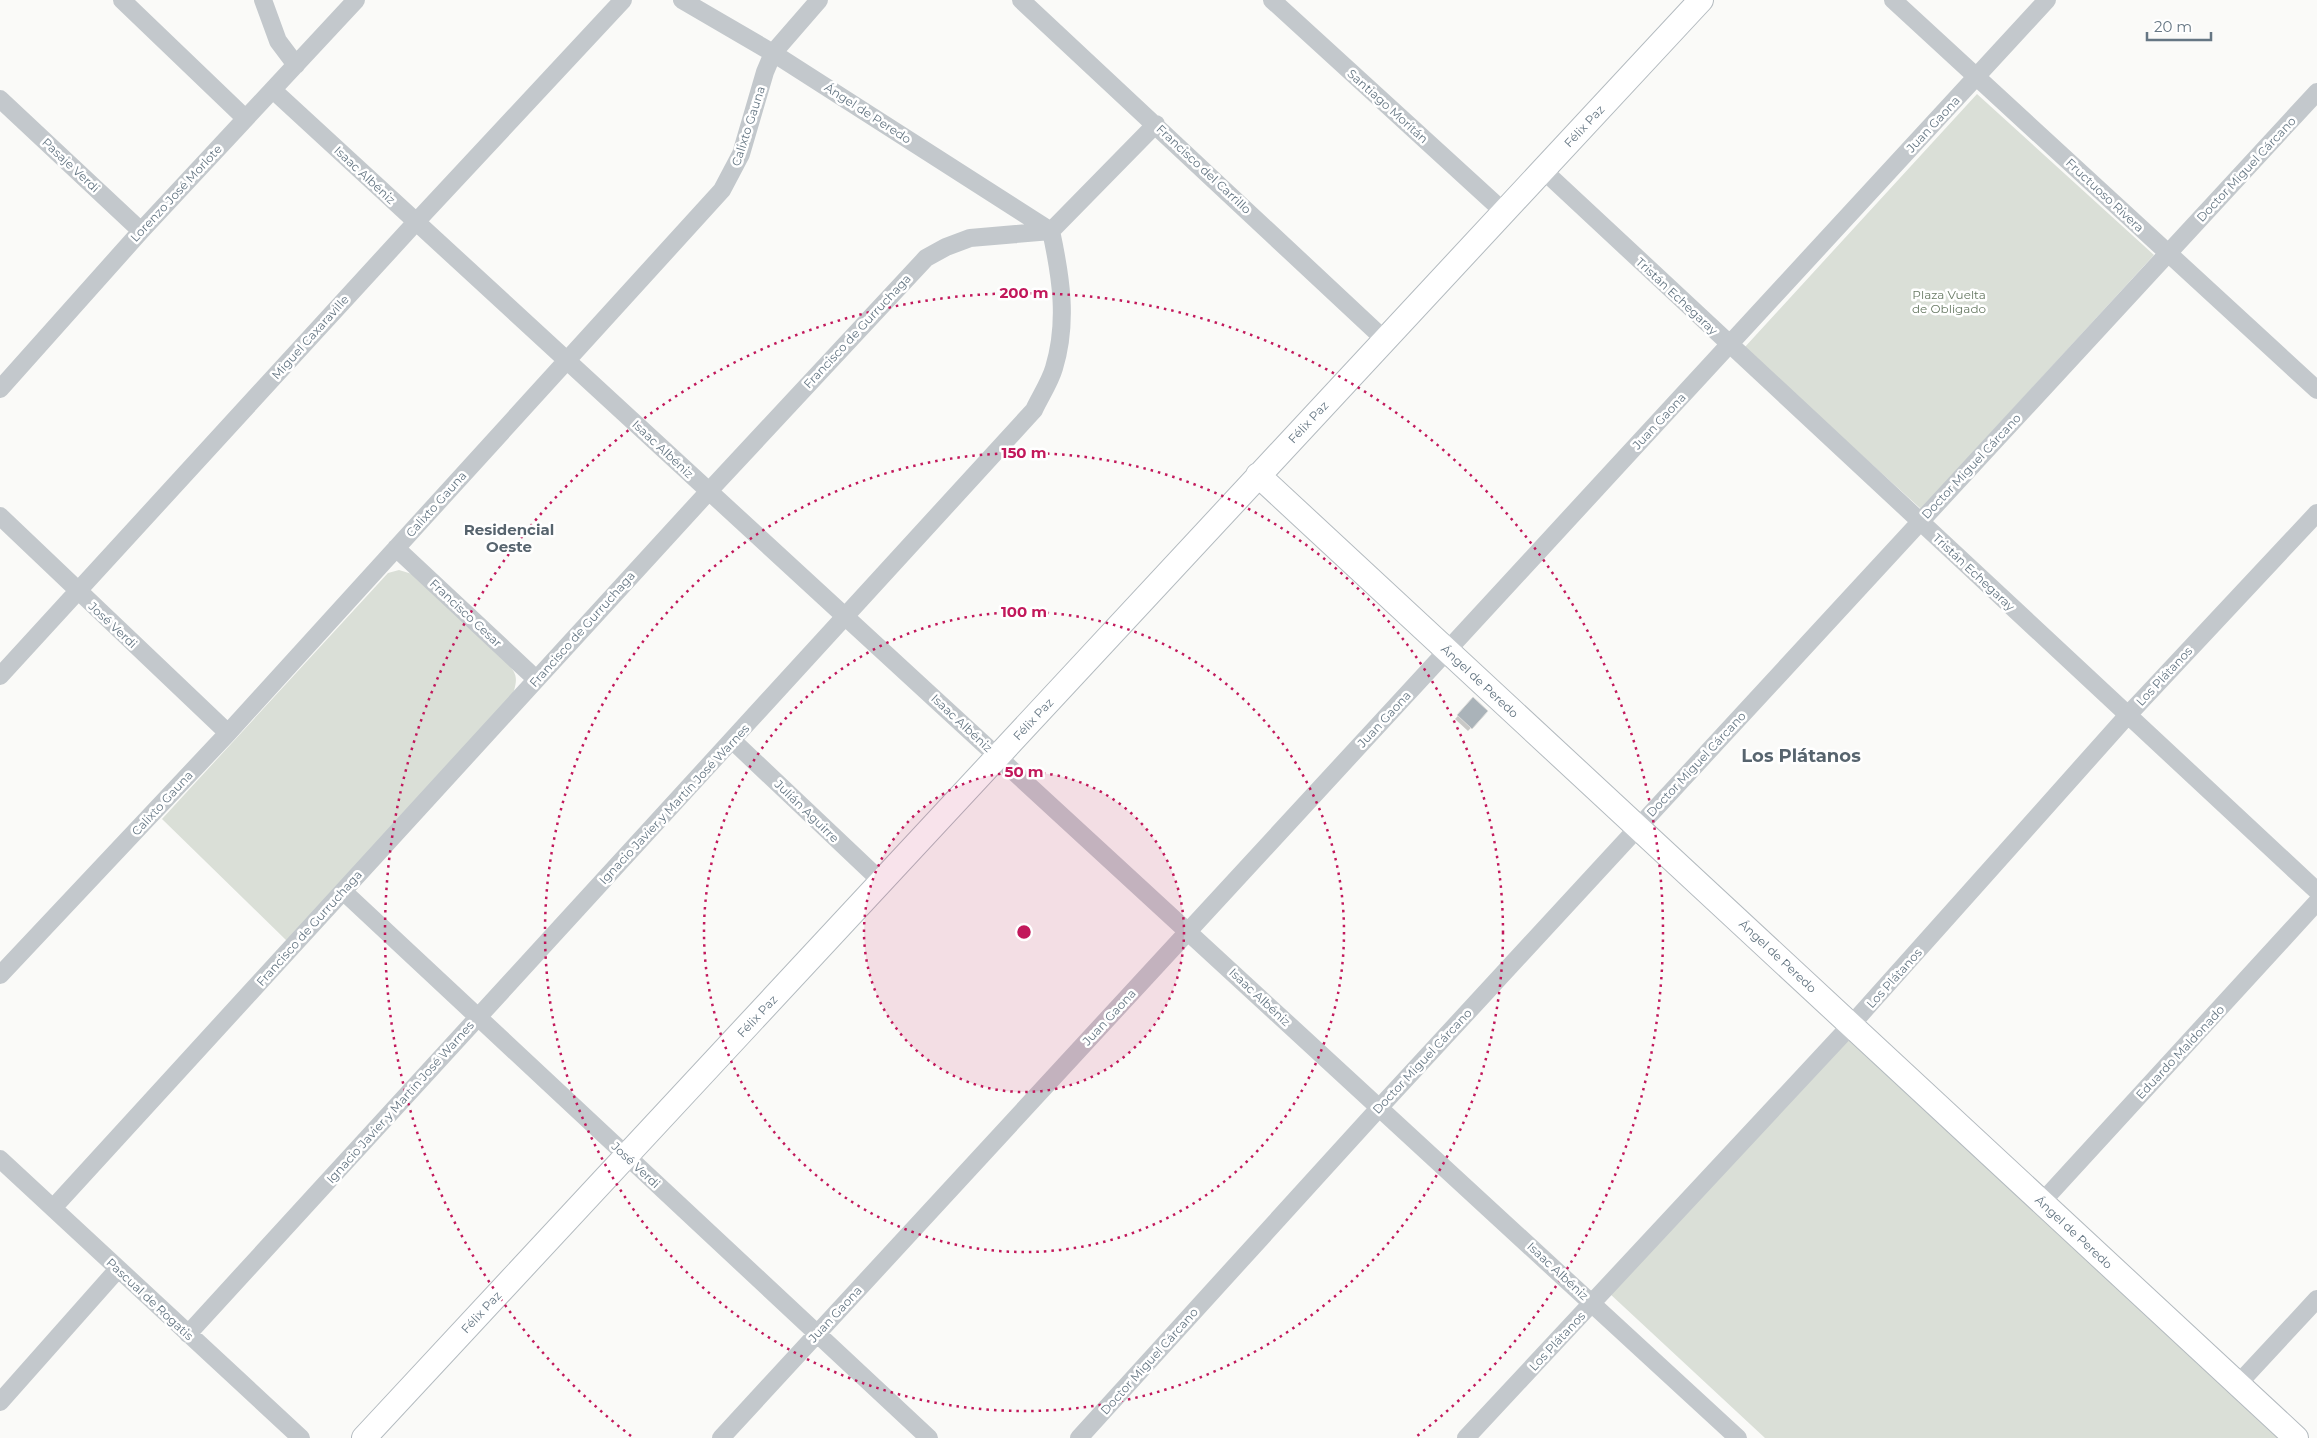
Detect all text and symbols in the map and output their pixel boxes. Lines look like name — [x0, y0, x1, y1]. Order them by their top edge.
scale bar — [2147, 10, 2211, 42]
text: 20 m — [2154, 17, 2192, 36]
street label: Santiago Moritán — [1345, 66, 1431, 146]
street label: Ángel de Peredo — [822, 79, 914, 147]
street label: Calixto Gauna — [728, 84, 768, 168]
street label: Juan Gaona — [1902, 93, 1963, 156]
street label: Félix Paz — [1561, 102, 1607, 150]
street label: Doctor Miguel Cárcano — [2193, 113, 2299, 225]
street label: Francisco del Carrillo — [1154, 121, 1254, 217]
street label: Pasaje Verdi — [39, 135, 103, 195]
street label: Lorenzo José Morlote — [127, 141, 225, 245]
street label: Isaac Albéniz — [331, 143, 399, 207]
street label: Fructuoso Rivera — [2063, 155, 2147, 235]
street label: Tristán Echegaray — [1633, 254, 1721, 338]
street label: Francisco de Gurruchaga — [800, 271, 914, 391]
text: 200 m — [999, 283, 1049, 302]
park label: Plaza Vuelta de Obligado — [1912, 287, 1986, 316]
street label: Miguel Caxaraville — [268, 292, 352, 382]
street label: Juan Gaona — [1628, 390, 1689, 453]
street label: Félix Paz — [1285, 398, 1331, 446]
street label: Doctor Miguel Cárcano — [1918, 410, 2024, 522]
street label: Isaac Albéniz — [629, 417, 697, 481]
text: 150 m — [1002, 443, 1046, 462]
street label: Calixto Gauna — [403, 468, 469, 540]
district label: Residencial Oeste — [464, 520, 554, 556]
street label: Tristán Echegaray — [1930, 530, 2018, 614]
street label: Francisco de Gurruchaga — [526, 568, 638, 690]
street label: Francisco Cesar — [427, 576, 505, 650]
street label: José Verdi — [85, 598, 140, 651]
text: 100 m — [1001, 602, 1047, 621]
street label: Ángel de Peredo — [1438, 641, 1522, 721]
street label: Los Plátanos — [2133, 643, 2195, 709]
street label: Juan Gaona — [1353, 688, 1414, 751]
street label: Isaac Albéniz — [928, 691, 996, 755]
street label: Félix Paz — [1010, 695, 1056, 743]
street label: Doctor Miguel Cárcano — [1643, 708, 1749, 820]
street label: Ignacio Javier y Martín José Warnes — [596, 721, 752, 887]
district label: Los Plátanos — [1741, 745, 1861, 767]
text: 50 m — [1004, 762, 1044, 781]
street label: Calixto Gauna — [128, 767, 196, 839]
street label: Julián Aguirre — [771, 776, 842, 845]
street label: Francisco de Gurruchaga — [253, 867, 365, 989]
street label: Ángel de Peredo — [1736, 916, 1820, 996]
centre of rings — [1015, 923, 1033, 941]
street label: Los Plátanos — [1863, 945, 1925, 1011]
street label: Isaac Albéniz — [1226, 965, 1294, 1029]
street label: Juan Gaona — [1078, 986, 1139, 1049]
street label: Félix Paz — [734, 992, 780, 1040]
street label: Eduardo Maldonado — [2133, 1002, 2227, 1102]
street label: Doctor Miguel Cárcano — [1369, 1005, 1475, 1117]
street label: Ignacio Javier y Martín José Warnes — [323, 1018, 477, 1186]
street label: José Verdi — [608, 1138, 663, 1191]
street label: Ángel de Peredo — [2032, 1192, 2116, 1272]
street label: Isaac Albéniz — [1524, 1239, 1592, 1303]
street label: Pascual de Rogatis — [103, 1255, 197, 1343]
street label: Juan Gaona — [804, 1283, 865, 1346]
street label: Félix Paz — [458, 1288, 504, 1336]
street label: Doctor Miguel Cárcano — [1097, 1304, 1201, 1418]
street label: Los Plátanos — [1526, 1308, 1588, 1374]

